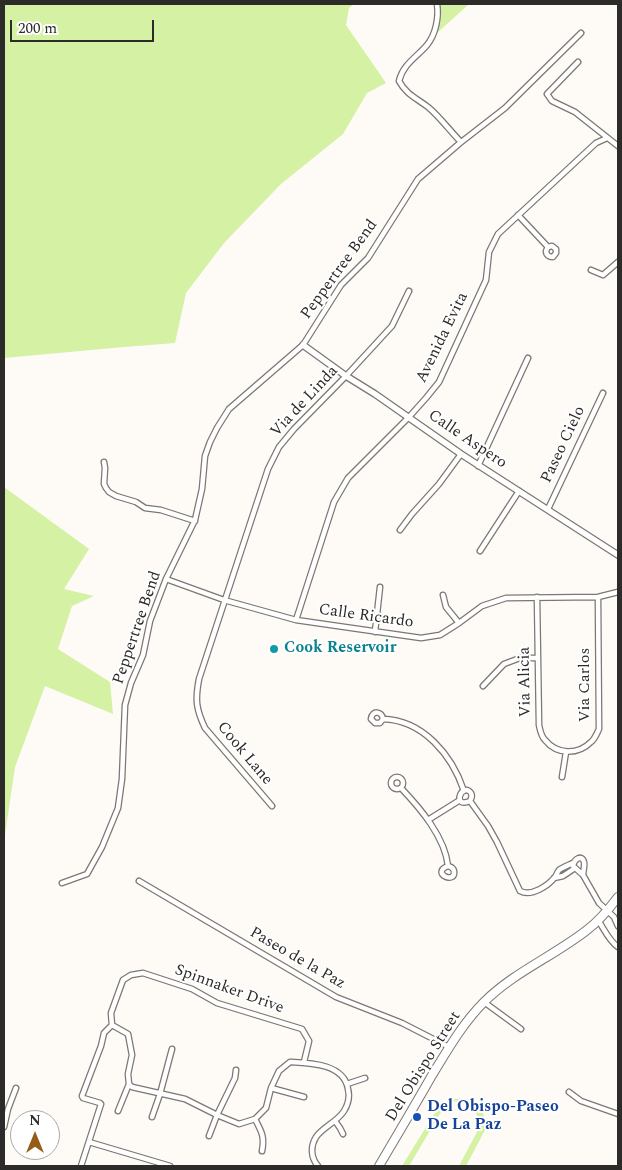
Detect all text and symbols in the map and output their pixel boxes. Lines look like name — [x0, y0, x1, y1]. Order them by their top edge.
scale bar — [12, 10, 156, 42]
text: 200 m — [18, 17, 57, 40]
street label: Peppertree Bend — [297, 217, 383, 323]
street label: Avenida Evita — [413, 290, 473, 386]
street label: Via de Linda — [267, 362, 343, 442]
street label: Paseo Cielo — [538, 403, 590, 487]
street label: Calle Aspero — [424, 407, 510, 473]
street label: Peppertree Bend — [110, 569, 166, 687]
street label: Calle Ricardo — [317, 601, 415, 633]
place label: Cook Reservoir — [284, 639, 396, 659]
marker: Cook Reservoir — [268, 643, 280, 655]
street label: Via Alicia — [516, 646, 536, 718]
street label: Via Carlos — [576, 648, 596, 722]
street label: Cook Lane — [212, 718, 276, 790]
street label: Paseo de la Paz — [246, 924, 348, 994]
street label: Spinnaker Drive — [172, 961, 286, 1019]
street label: Del Obispo Street — [382, 1008, 466, 1126]
place label: Del Obispo-Paseo De La Paz — [427, 1098, 559, 1136]
north arrow — [10, 1110, 60, 1160]
text: N — [29, 1110, 41, 1131]
marker: Del Obispo-Paseo De La Paz — [411, 1111, 423, 1123]

